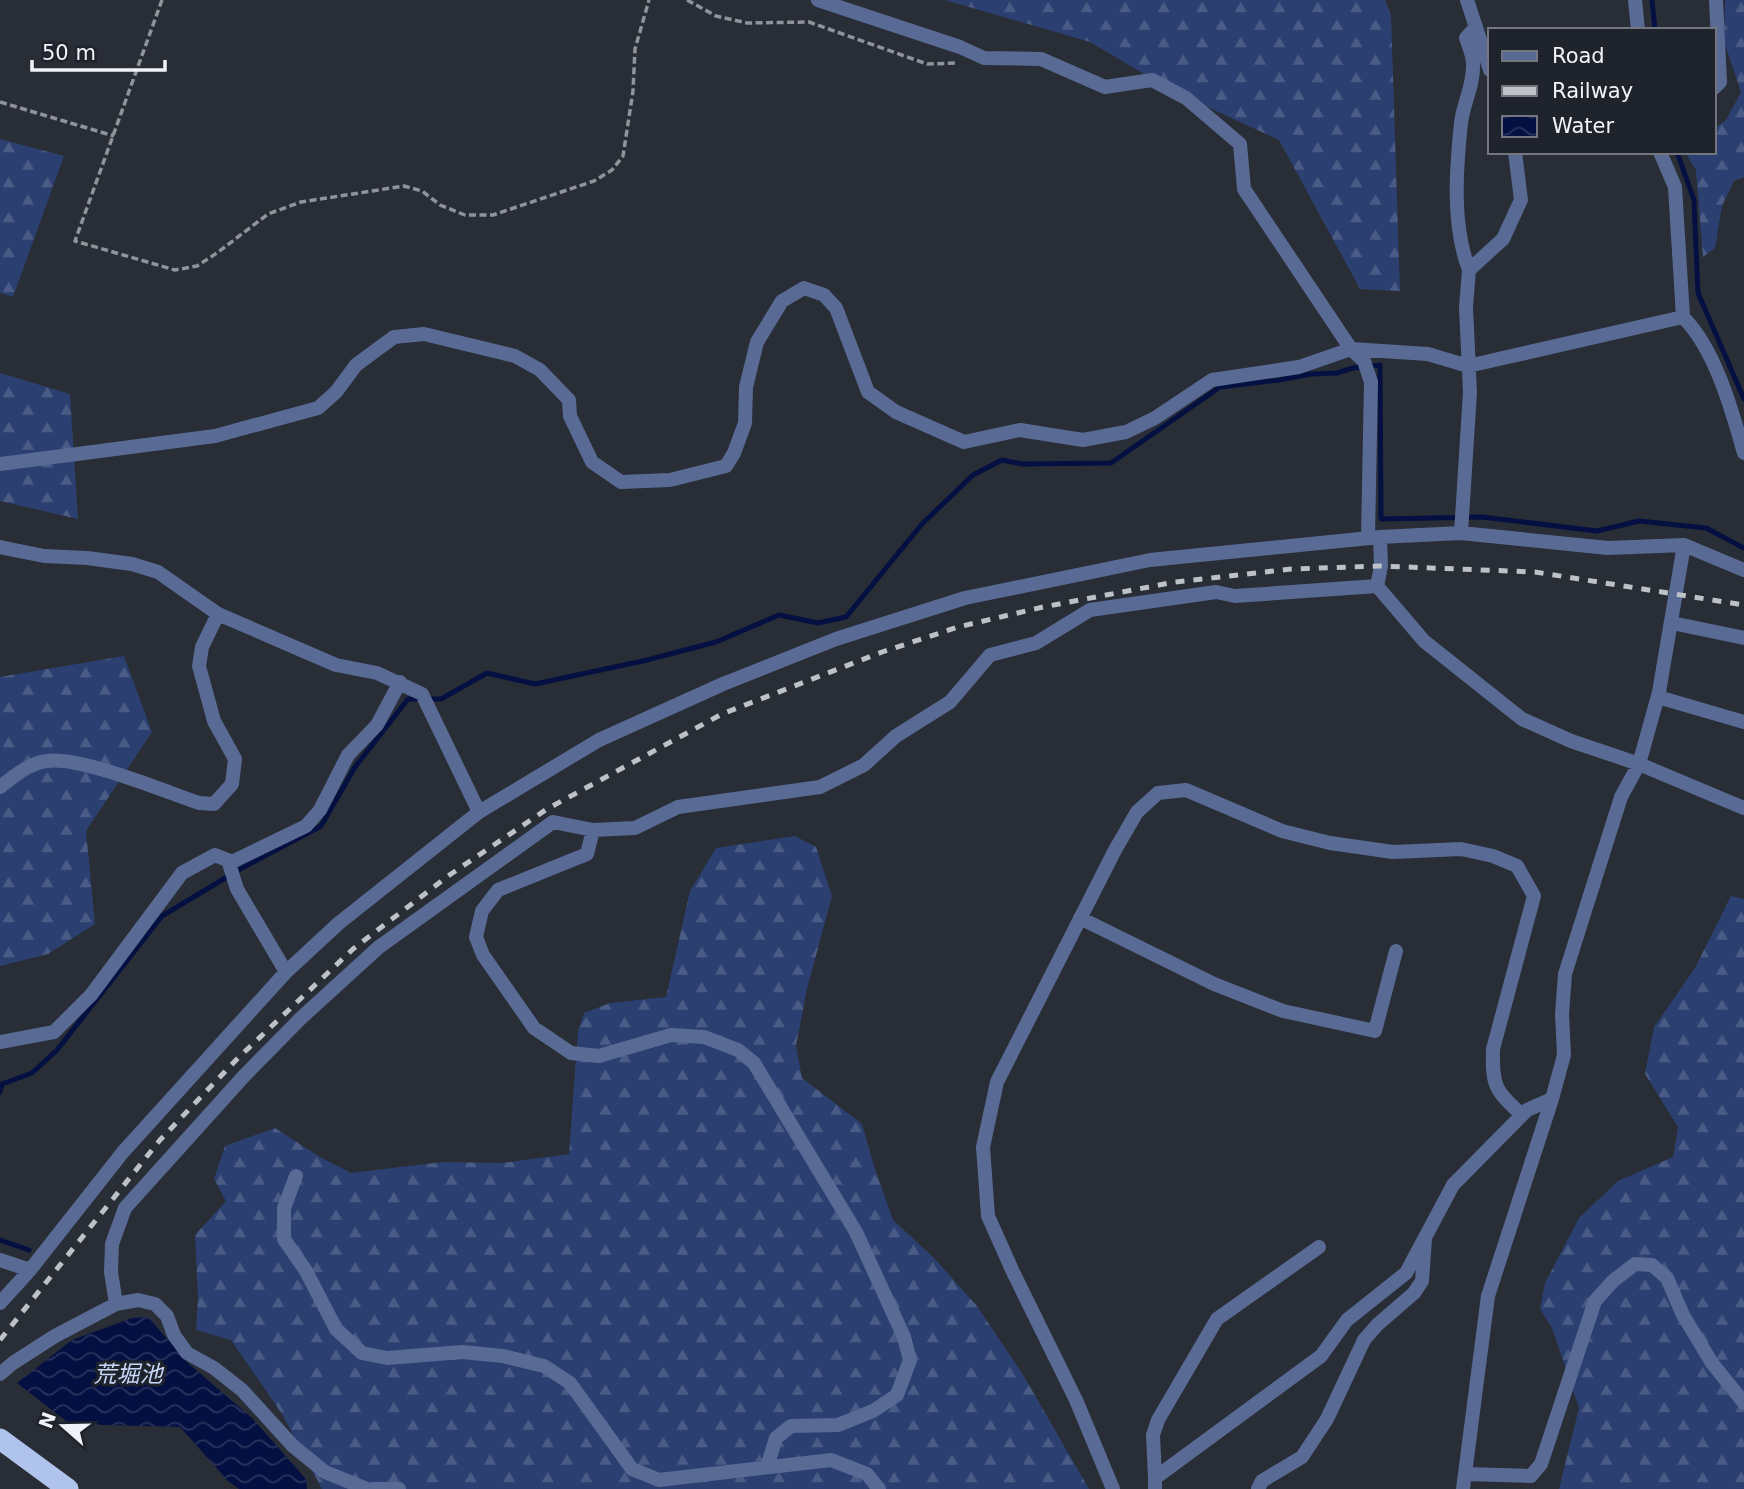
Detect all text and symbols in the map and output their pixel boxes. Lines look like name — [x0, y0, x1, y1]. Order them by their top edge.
scale bar — [32, 28, 164, 72]
legend — [1488, 28, 1716, 154]
text: 50 m — [42, 41, 96, 65]
text: Road — [1552, 44, 1605, 68]
text: Railway — [1552, 79, 1633, 103]
text: Water — [1552, 114, 1614, 138]
water label: 荒堀池 — [94, 1361, 165, 1387]
north arrow — [28, 1391, 98, 1461]
text: N — [34, 1409, 60, 1431]

